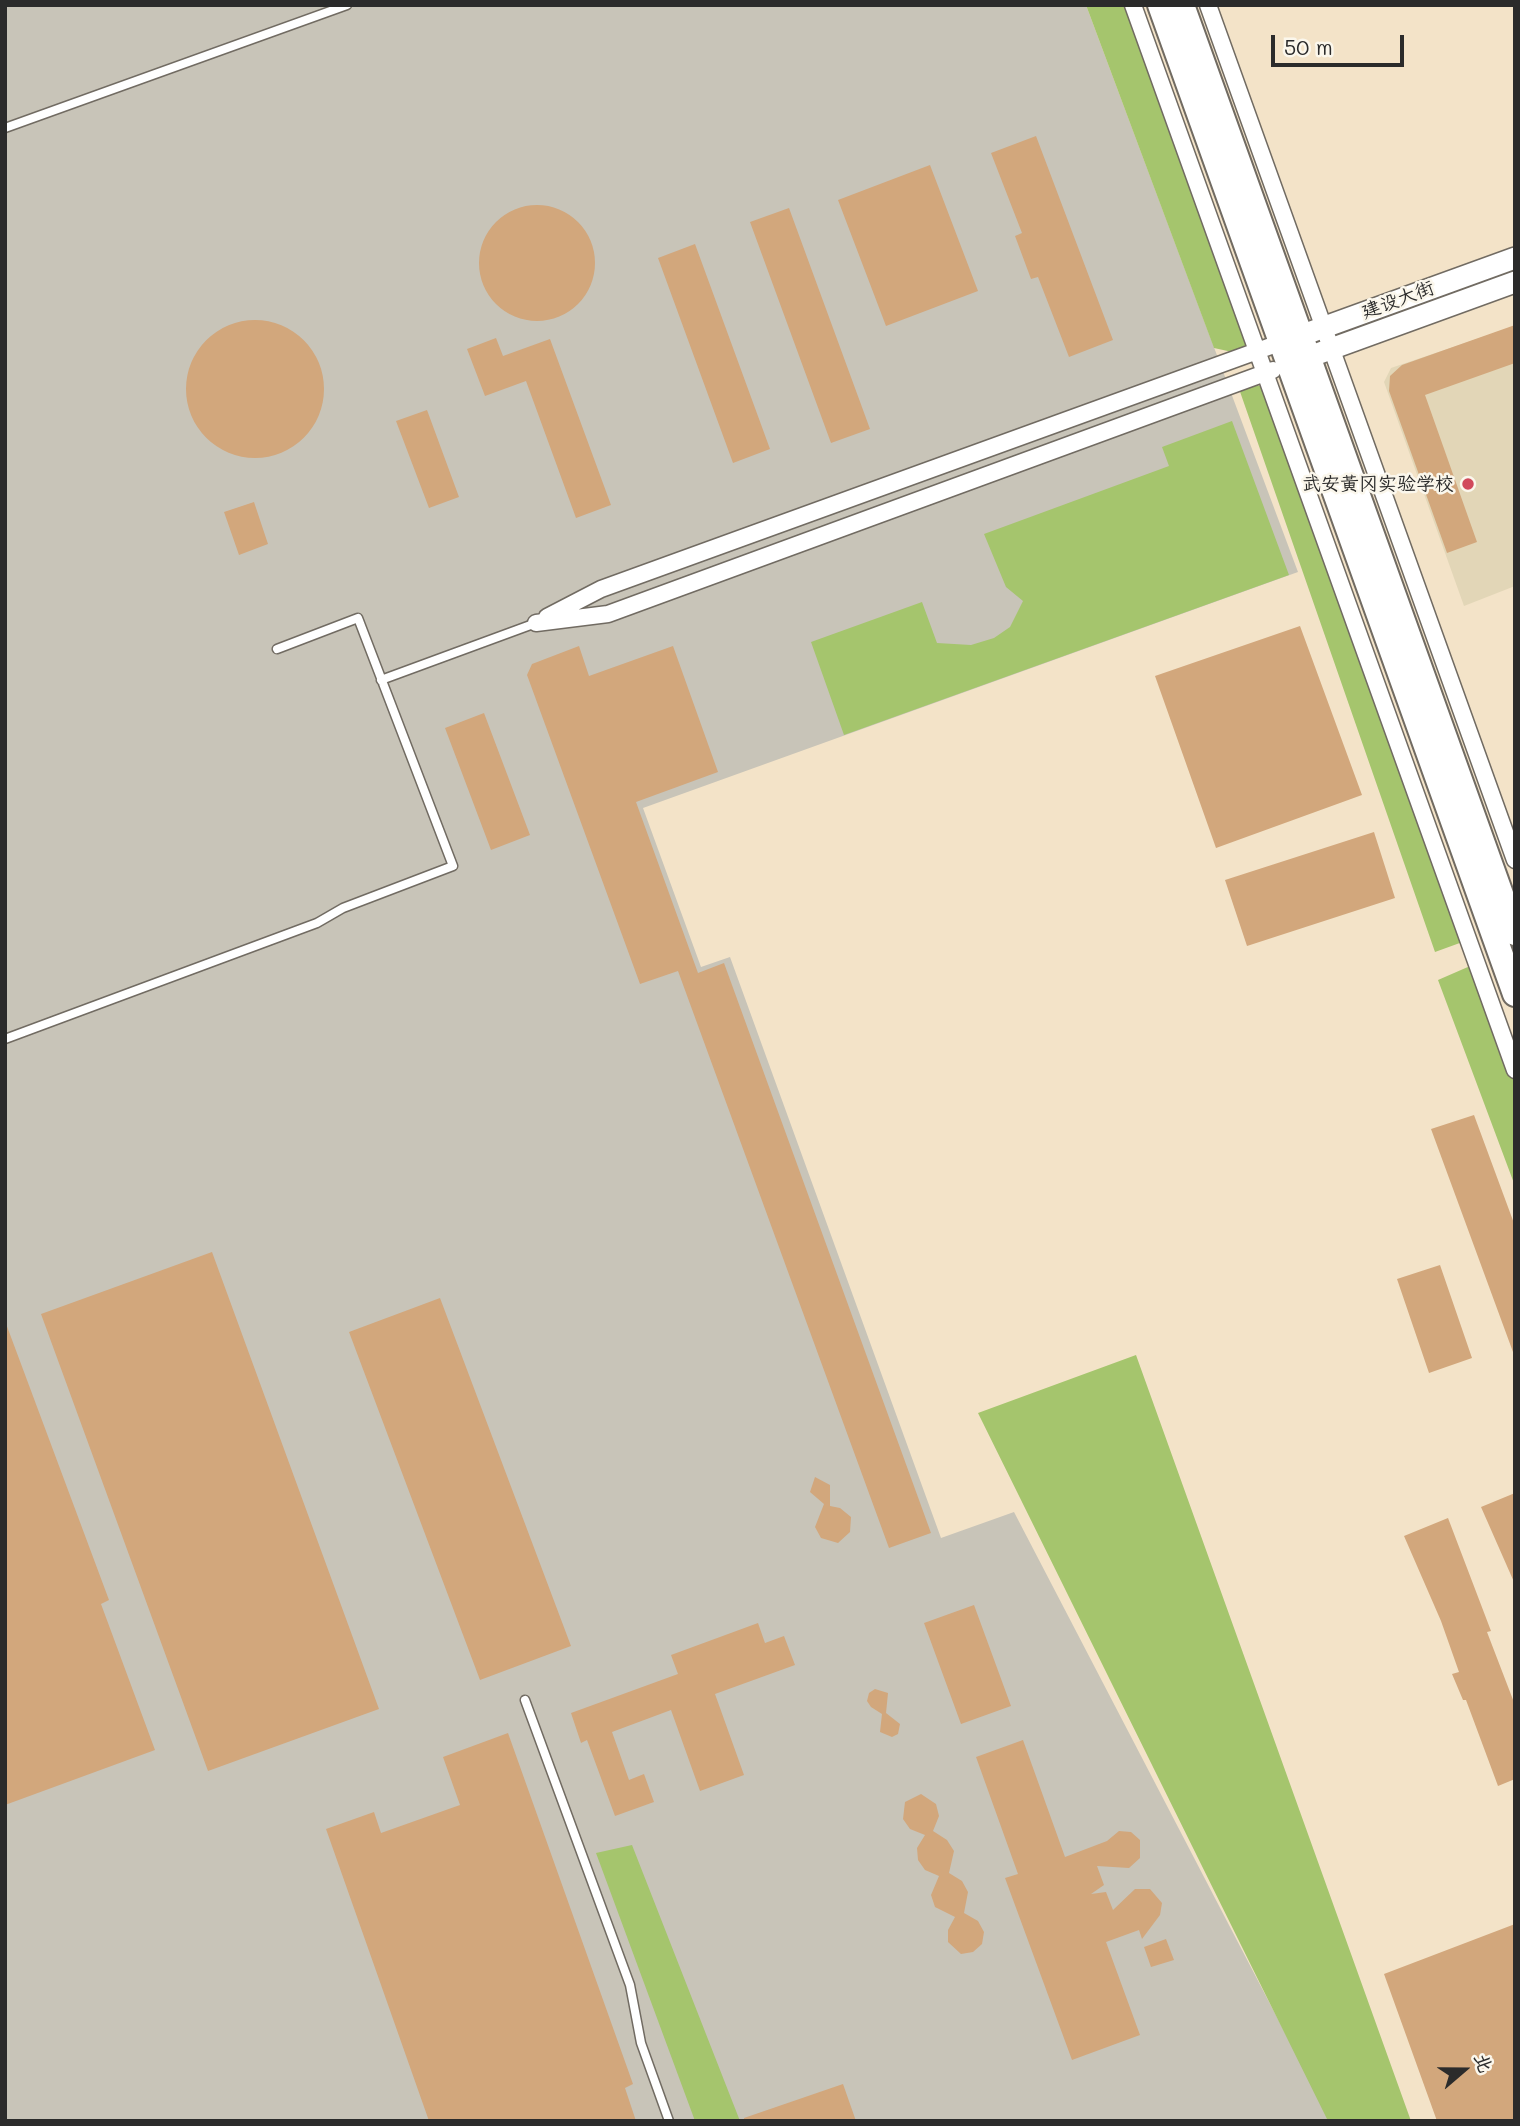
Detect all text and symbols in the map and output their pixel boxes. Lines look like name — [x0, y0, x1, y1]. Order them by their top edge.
scale bar — [1275, 21, 1408, 65]
text: 50 m — [1284, 33, 1333, 60]
street label: 建设大街 — [1358, 276, 1438, 324]
place label: 武安黄冈实验学校 — [1302, 473, 1454, 495]
marker: 武安黄冈实验学校 — [1460, 476, 1476, 492]
north arrow — [1429, 2035, 1499, 2105]
text: 北 — [1469, 2049, 1499, 2076]

